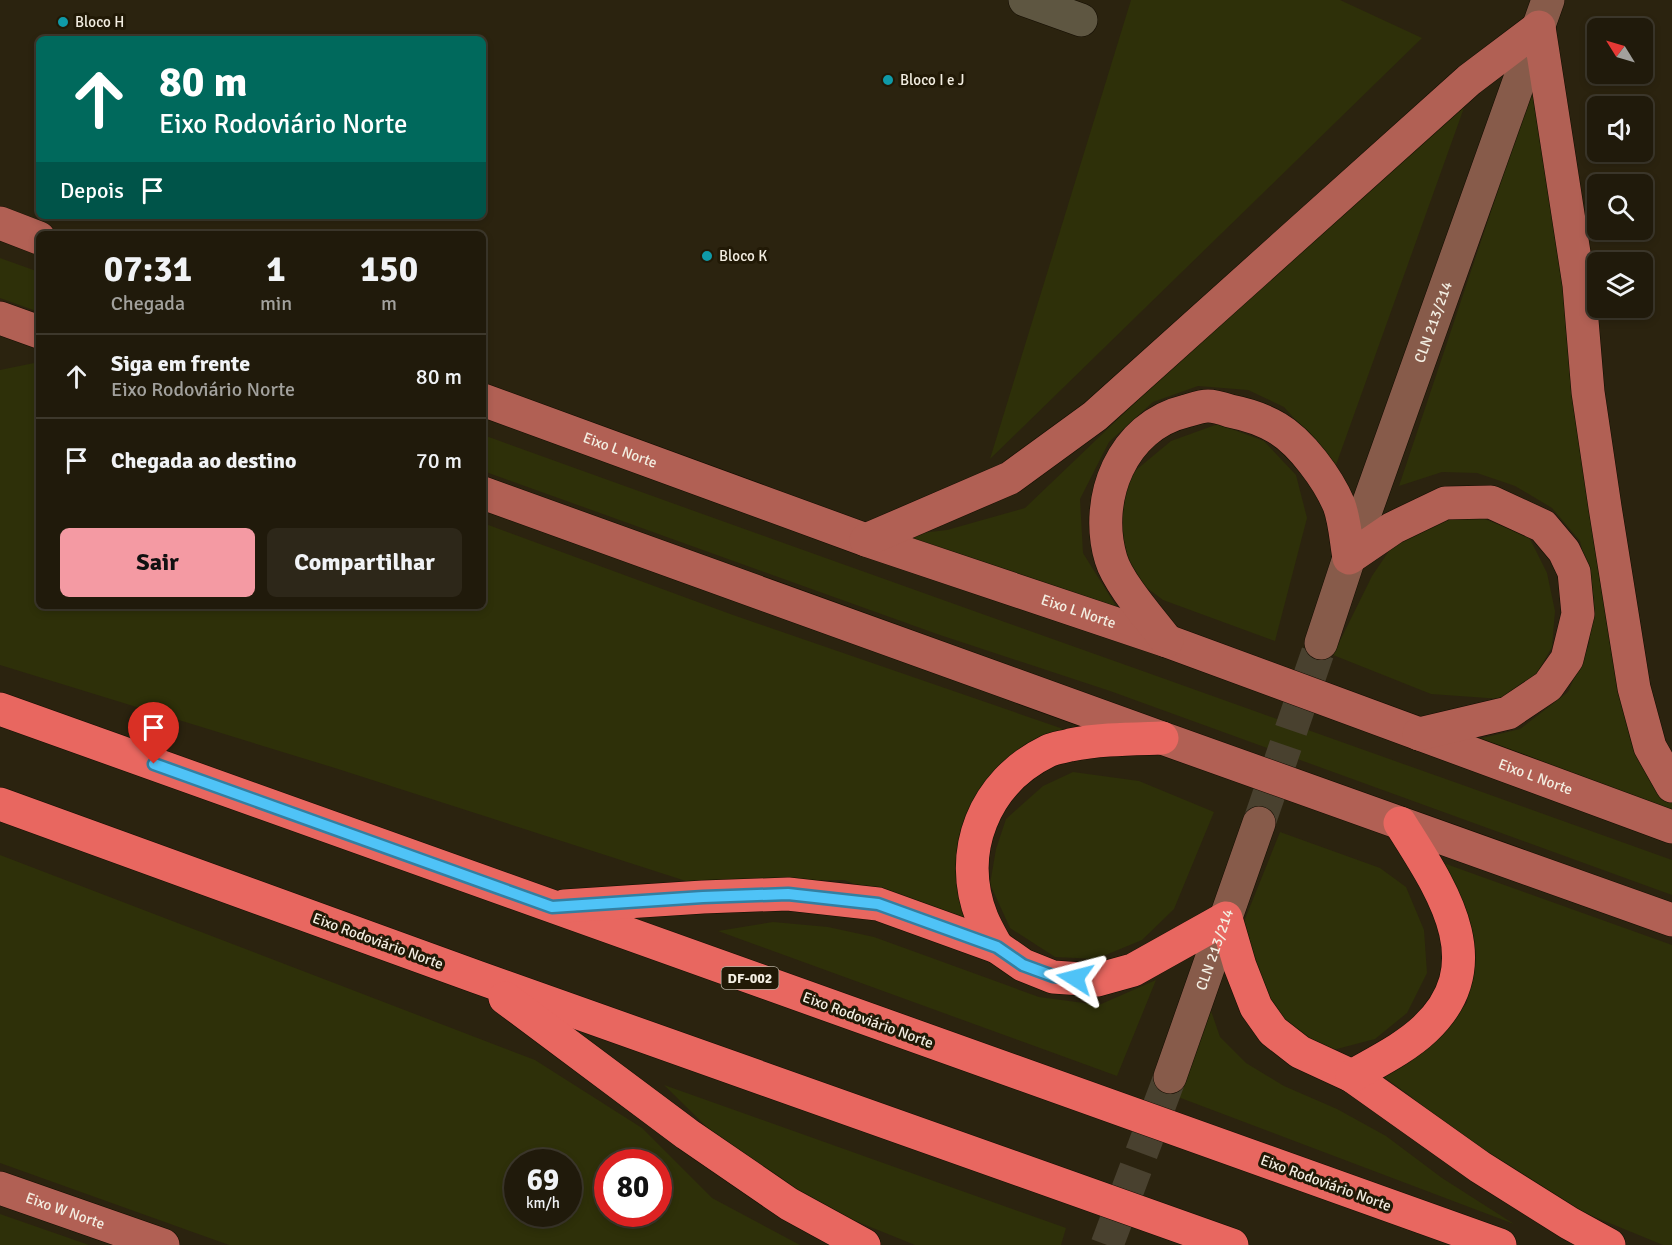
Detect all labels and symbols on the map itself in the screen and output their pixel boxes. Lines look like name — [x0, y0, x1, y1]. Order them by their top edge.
place label: Bloco H — [75, 13, 124, 31]
marker: Bloco H — [56, 15, 70, 29]
north arrow — [1587, 18, 1653, 84]
place label: Bloco I e J — [900, 71, 964, 89]
marker: Bloco I e J — [881, 73, 895, 87]
place label: Bloco K — [719, 247, 767, 265]
marker: Bloco K — [700, 249, 714, 263]
street label: CLN 213/214 — [1410, 279, 1456, 365]
street label: Eixo L Norte — [581, 428, 660, 472]
street label: Eixo L Norte — [1039, 590, 1118, 632]
pin — [128, 702, 179, 764]
street label: Eixo L Norte — [1496, 755, 1575, 799]
street label: CLN 213/214 — [1192, 906, 1237, 993]
street label: Eixo Rodoviário Norte — [310, 909, 446, 973]
position arrow — [1043, 946, 1107, 1010]
road number: DF-002 — [722, 967, 778, 989]
street label: Eixo Rodoviário Norte — [800, 988, 936, 1052]
speed limit sign: 80 — [594, 1149, 672, 1227]
street label: Eixo Rodoviário Norte — [1258, 1151, 1394, 1215]
street label: Eixo W Norte — [23, 1189, 107, 1233]

